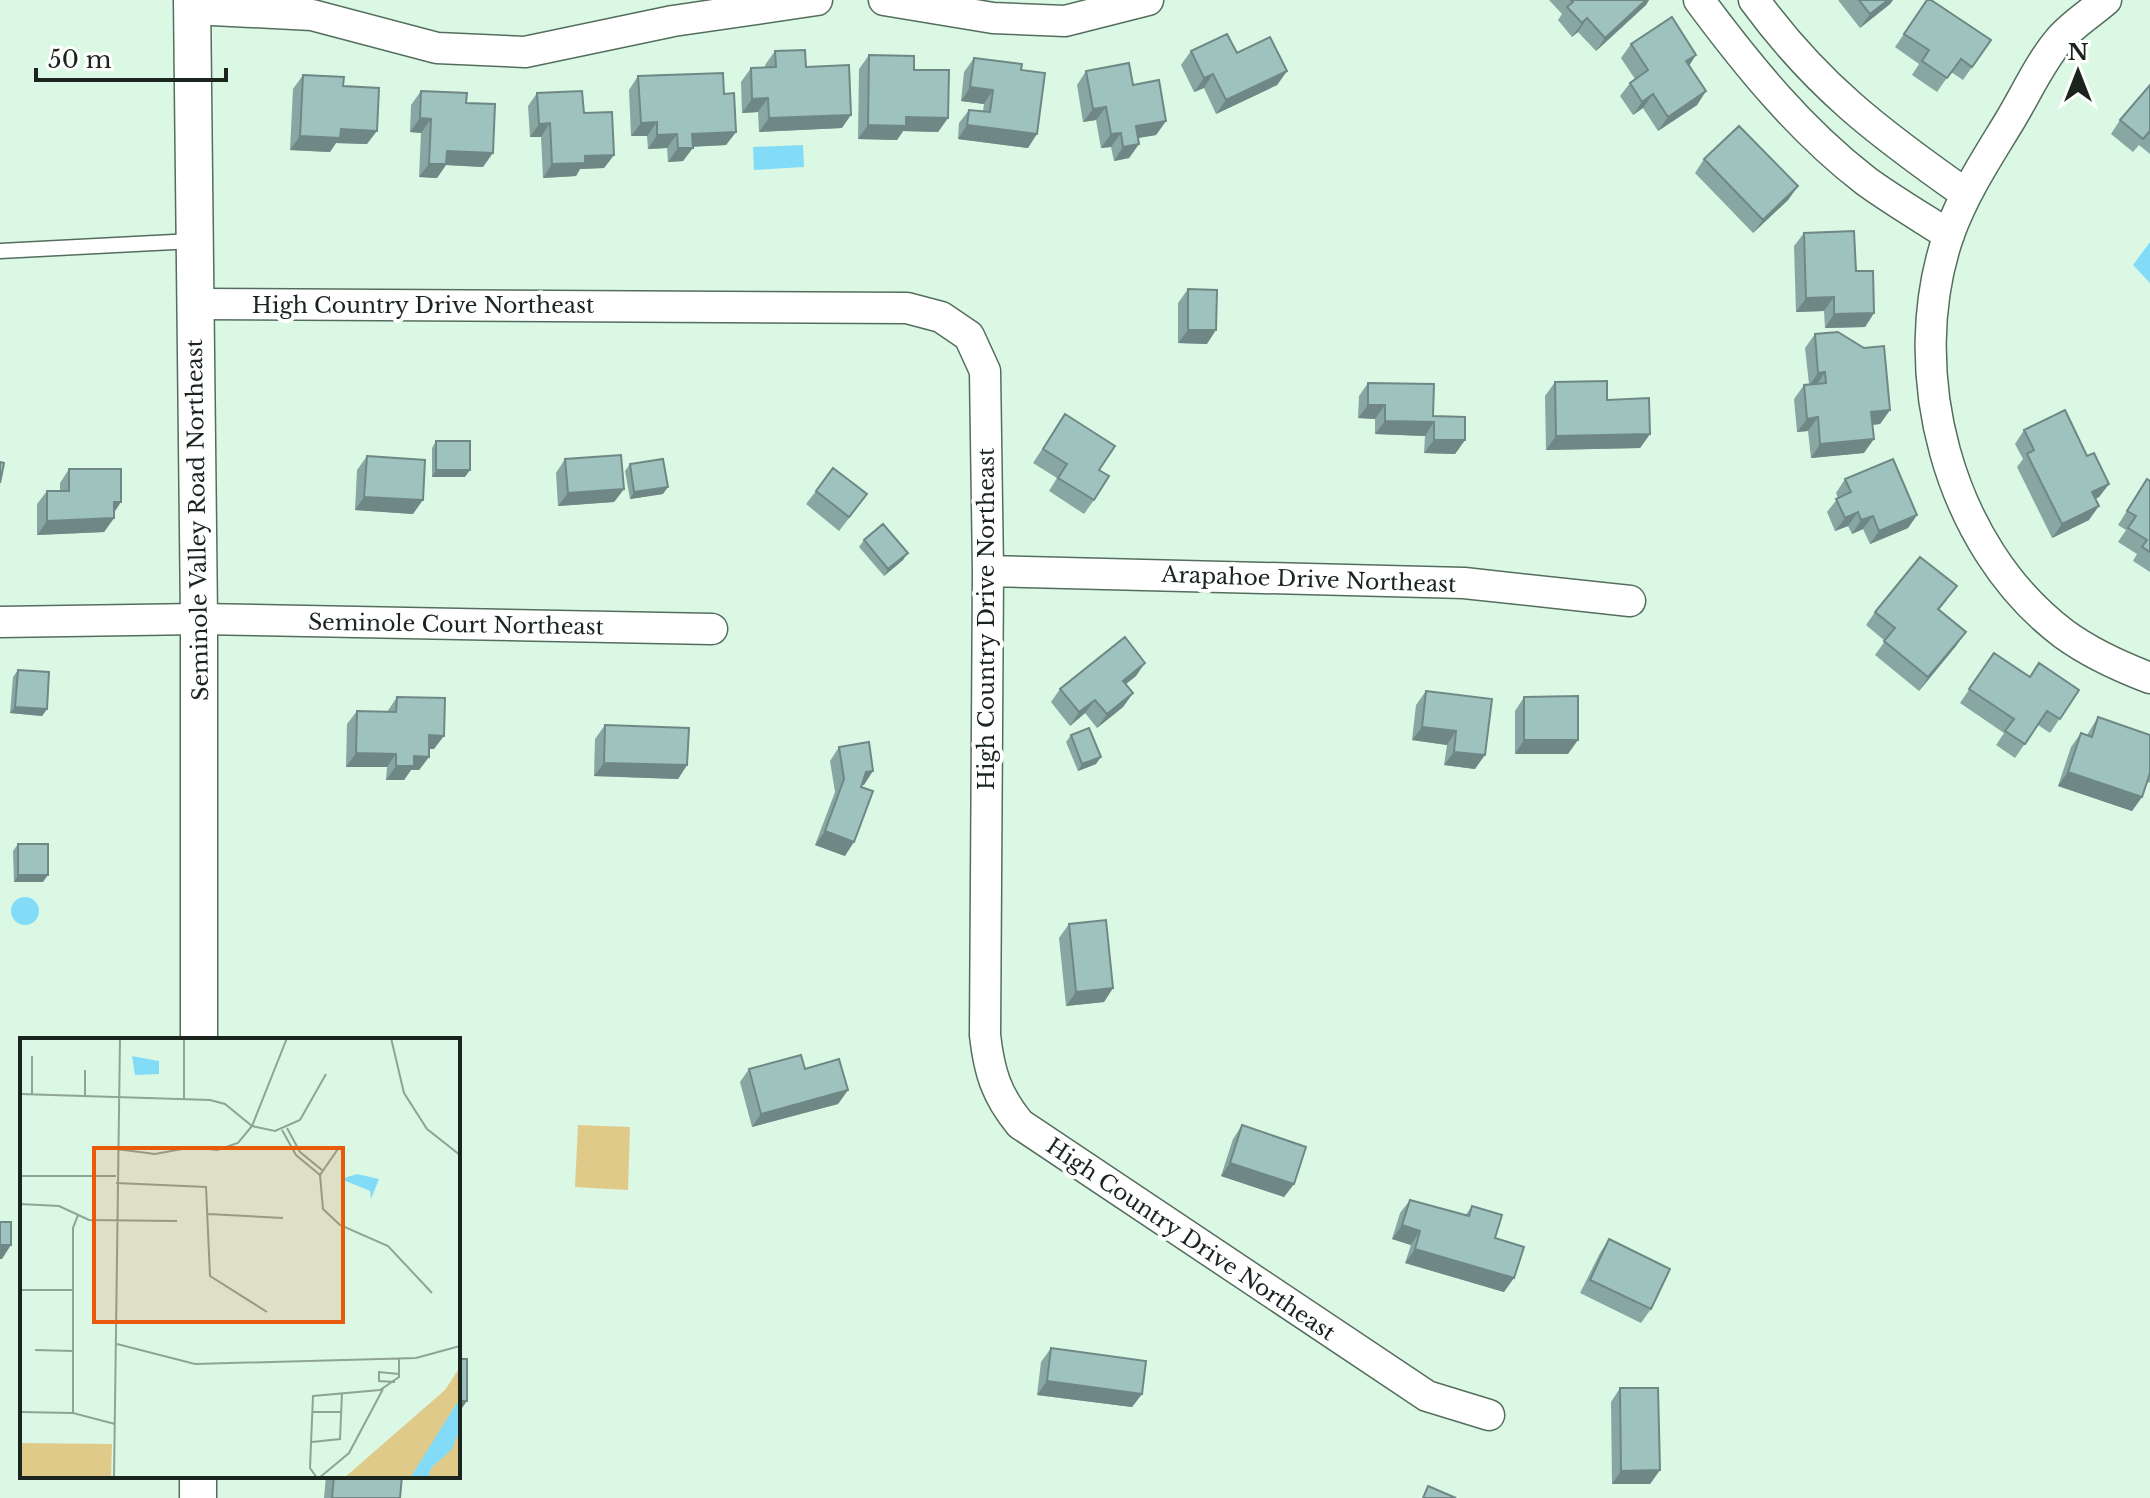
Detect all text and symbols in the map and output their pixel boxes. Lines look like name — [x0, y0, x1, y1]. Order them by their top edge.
scale bar — [36, 32, 226, 82]
north arrow — [2038, 32, 2118, 112]
text: N — [2068, 39, 2089, 66]
text: 50 m — [48, 45, 112, 74]
street label: High Country Drive Northeast — [252, 292, 595, 319]
street label: Seminole Valley Road Northeast — [181, 338, 214, 701]
street label: High Country Drive Northeast — [973, 447, 1000, 790]
street label: Arapahoe Drive Northeast — [1160, 561, 1458, 598]
street label: Seminole Court Northeast — [308, 608, 605, 641]
inset map — [20, 1038, 460, 1478]
street label: High Country Drive Northeast — [1041, 1132, 1341, 1347]

